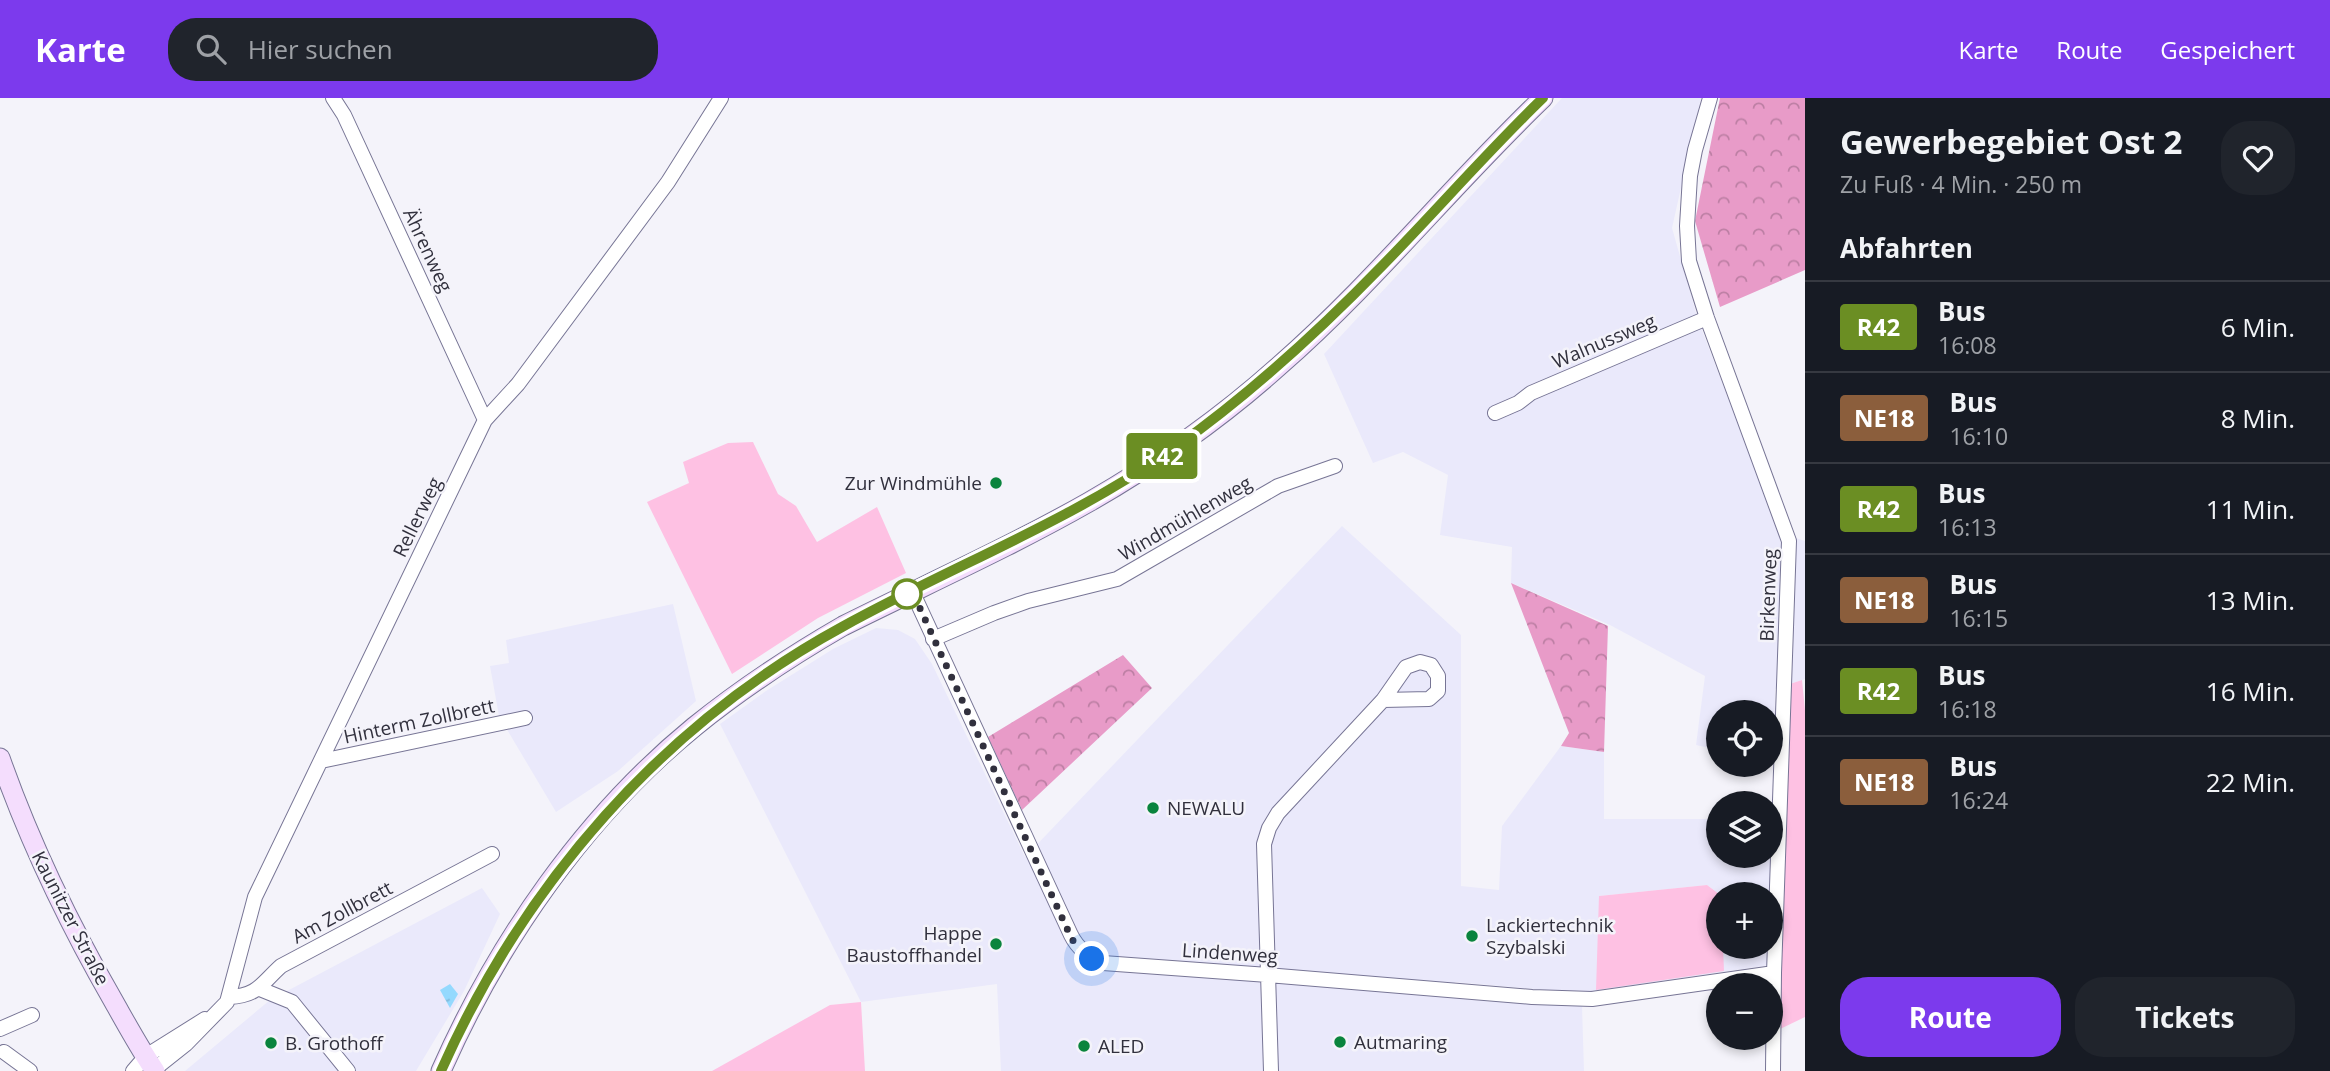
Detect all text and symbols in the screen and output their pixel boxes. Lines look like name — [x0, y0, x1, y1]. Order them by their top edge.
search box — [168, 18, 658, 81]
text: Karte — [35, 27, 126, 72]
icon: search — [192, 30, 230, 68]
text: Hier suchen — [248, 31, 393, 67]
text: Karte — [1958, 33, 2018, 66]
text: Route — [2056, 33, 2122, 66]
text: Gespeichert — [2160, 33, 2295, 66]
text: Gewerbegebiet Ost 2 — [1840, 119, 2182, 164]
button: heart — [2221, 121, 2295, 195]
text: Zu Fuß · 4 Min. · 250 m — [1840, 168, 2082, 200]
street label: Ährenweg — [397, 204, 459, 296]
text: Abfahrten — [1840, 230, 1973, 266]
text: Bus — [1938, 293, 1985, 329]
street label: Walnussweg — [1548, 308, 1660, 374]
text: 6 Min. — [2221, 309, 2295, 345]
text: R42 — [1857, 310, 1900, 343]
text: 16:08 — [1938, 329, 1997, 361]
text: Bus — [1949, 384, 1997, 420]
text: 8 Min. — [2221, 400, 2295, 436]
text: NE18 — [1854, 401, 1914, 434]
text: 16:10 — [1949, 420, 2008, 452]
line badge: R42 — [1122, 433, 1202, 479]
text: R42 — [1140, 439, 1184, 472]
street label: Windmühlenweg — [1114, 469, 1256, 567]
place label: Zur Windmühle — [845, 470, 982, 496]
street label: Rellerweg — [386, 473, 448, 561]
marker: Zur Windmühle — [988, 475, 1004, 491]
text: Bus — [1938, 475, 1985, 511]
text: 11 Min. — [2206, 491, 2295, 527]
text: R42 — [1857, 492, 1900, 525]
text: 16:13 — [1938, 511, 1997, 543]
street label: Birkenweg — [1753, 548, 1783, 642]
text: Bus — [1949, 566, 1997, 602]
unlabelled marker — [892, 579, 922, 609]
text: 13 Min. — [2206, 582, 2295, 618]
text: NE18 — [1854, 583, 1914, 616]
text: 16:15 — [1949, 602, 2008, 634]
text: Bus — [1938, 657, 1985, 693]
text: 16 Min. — [2206, 673, 2295, 709]
text: R42 — [1857, 674, 1900, 707]
street label: Hinterm Zollbrett — [341, 692, 497, 750]
text: 16:18 — [1938, 693, 1997, 725]
map controls — [1706, 700, 1783, 1050]
button: locate — [1706, 700, 1783, 777]
text: Bus — [1949, 748, 1997, 784]
text: 22 Min. — [2206, 764, 2295, 800]
text: NE18 — [1854, 765, 1914, 798]
text: 16:24 — [1949, 784, 2008, 816]
button: layers — [1706, 791, 1783, 868]
place label: NEWALU — [1167, 795, 1245, 821]
marker: NEWALU — [1145, 800, 1161, 816]
street label: Kaunitzer Straße — [26, 846, 116, 990]
street label: Am Zollbrett — [287, 875, 397, 949]
button: + — [1706, 882, 1783, 959]
place label: Lackiertechnik Szybalski — [1486, 912, 1613, 960]
place label: Happe Baustoffhandel — [847, 920, 982, 968]
marker: Lackiertechnik Szybalski — [1464, 928, 1480, 944]
marker: Happe Baustoffhandel — [988, 936, 1004, 952]
street label: Lindenweg — [1181, 937, 1279, 969]
your location — [1074, 941, 1109, 976]
button: − — [1706, 973, 1783, 1050]
button: Route — [1840, 977, 2061, 1057]
button: Tickets — [2075, 977, 2295, 1057]
place label: Autmaring — [1354, 1029, 1447, 1055]
place label: B. Grothoff — [285, 1030, 384, 1056]
place label: ALED — [1098, 1033, 1144, 1059]
marker: Autmaring — [1332, 1034, 1348, 1050]
marker: B. Grothoff — [263, 1035, 279, 1051]
marker: ALED — [1076, 1038, 1092, 1054]

